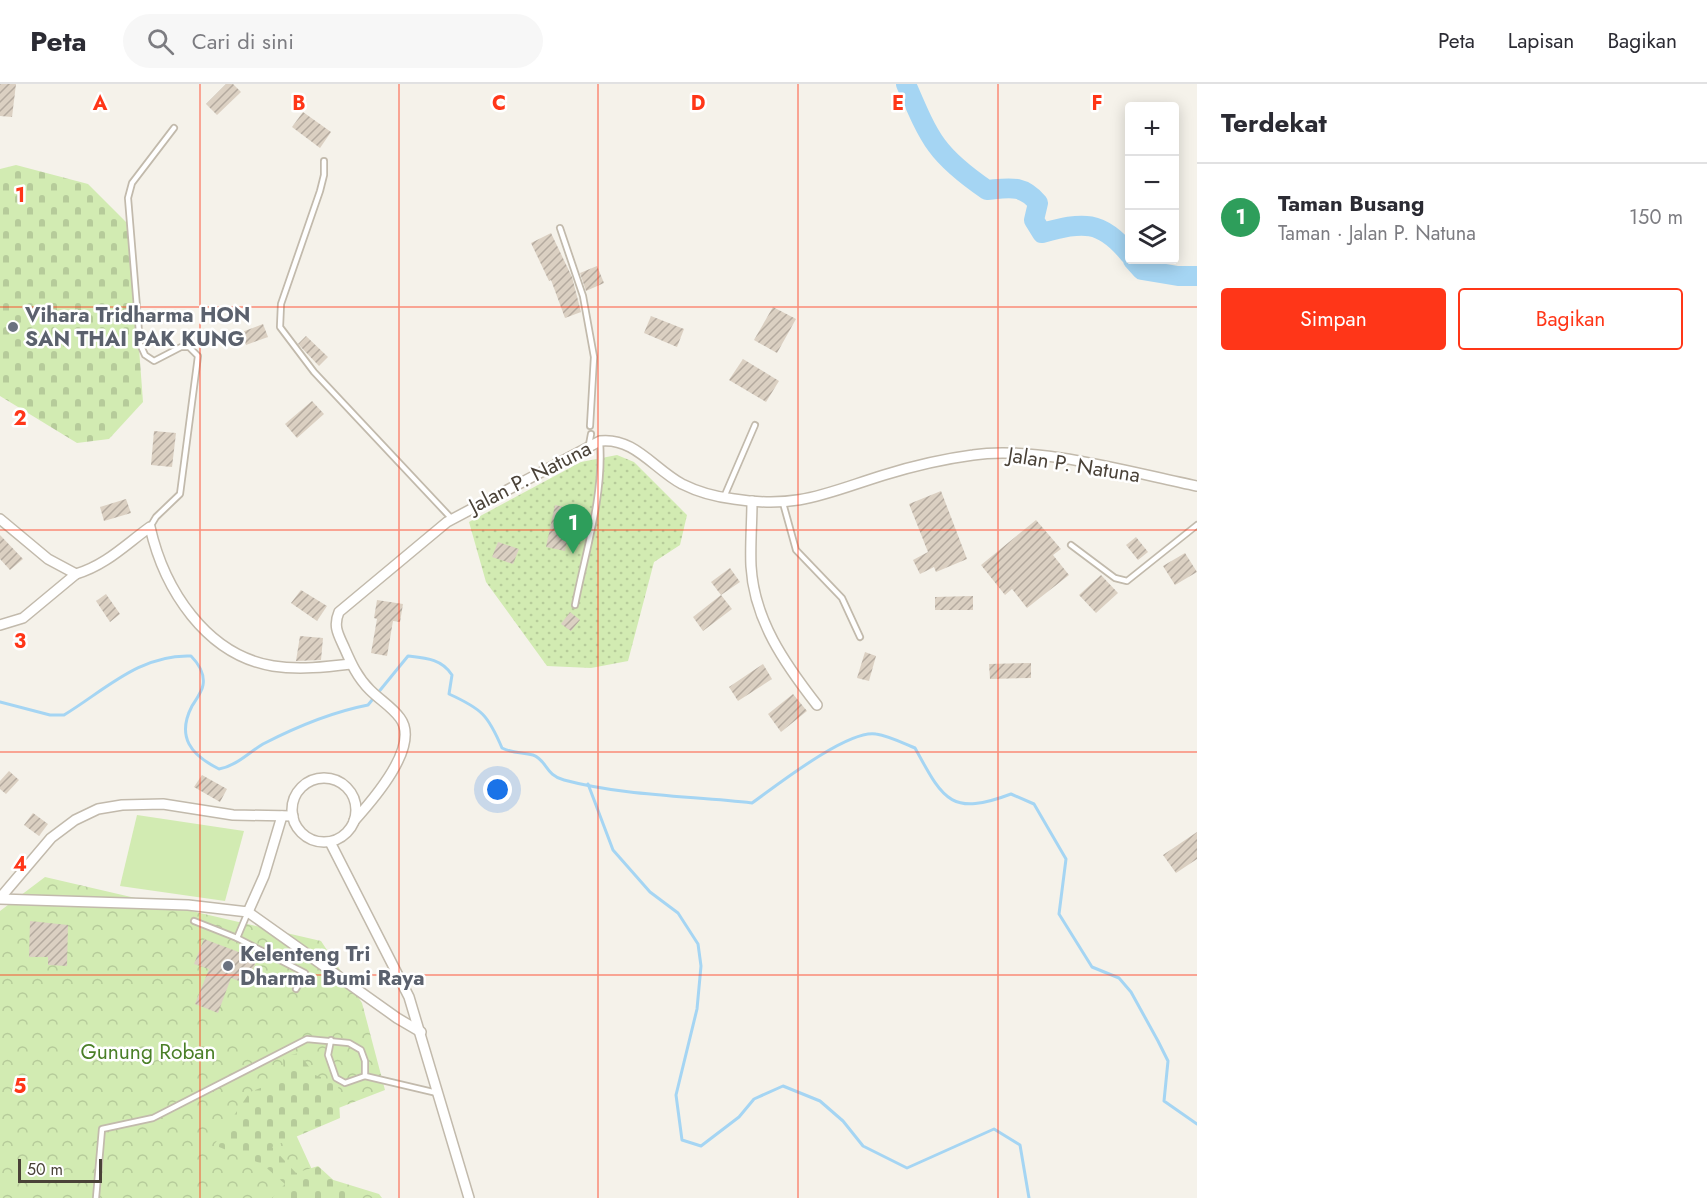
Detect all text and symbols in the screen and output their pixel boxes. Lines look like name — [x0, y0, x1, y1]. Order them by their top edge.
search box — [123, 14, 543, 68]
text: Peta — [30, 21, 87, 62]
icon: search — [144, 25, 177, 58]
text: Cari di sini — [192, 25, 294, 57]
text: Peta — [1438, 26, 1475, 56]
text: Lapisan — [1508, 26, 1574, 56]
text: Bagikan — [1607, 26, 1677, 56]
text: A — [92, 89, 108, 118]
text: B — [292, 89, 306, 118]
text: C — [492, 89, 506, 118]
text: D — [691, 89, 705, 118]
text: E — [892, 89, 904, 118]
text: F — [1091, 89, 1103, 118]
map controls — [1125, 102, 1179, 264]
button: + — [1125, 102, 1179, 156]
text: Terdekat — [1221, 104, 1327, 142]
button: − — [1125, 156, 1179, 210]
text: 1 — [15, 181, 25, 210]
text: Taman Busang — [1278, 187, 1424, 219]
text: 1 — [1235, 203, 1246, 232]
text: 150 m — [1629, 203, 1683, 232]
button: layers — [1125, 210, 1179, 264]
text: Taman · Jalan P. Natuna — [1278, 219, 1476, 248]
button: Simpan — [1221, 288, 1446, 350]
button: Bagikan — [1458, 288, 1683, 350]
place label: Vihara Tridharma HON SAN THAI PAK KUNG — [24, 300, 250, 354]
marker: Vihara Tridharma HON SAN THAI PAK KUNG — [6, 320, 20, 334]
text: 2 — [13, 404, 27, 433]
street label: Jalan P. Natuna — [461, 433, 596, 522]
street label: Jalan P. Natuna — [1003, 439, 1142, 490]
pin: 1 — [554, 504, 592, 554]
text: 3 — [14, 627, 26, 656]
your location — [483, 775, 512, 804]
text: 4 — [13, 850, 27, 879]
place label: Kelenteng Tri Dharma Bumi Raya — [240, 939, 425, 993]
marker: Kelenteng Tri Dharma Bumi Raya — [221, 959, 235, 973]
park label: Gunung Roban — [81, 1037, 215, 1067]
text: 5 — [14, 1072, 27, 1101]
scale bar — [18, 1156, 102, 1184]
text: 50 m — [27, 1158, 63, 1181]

